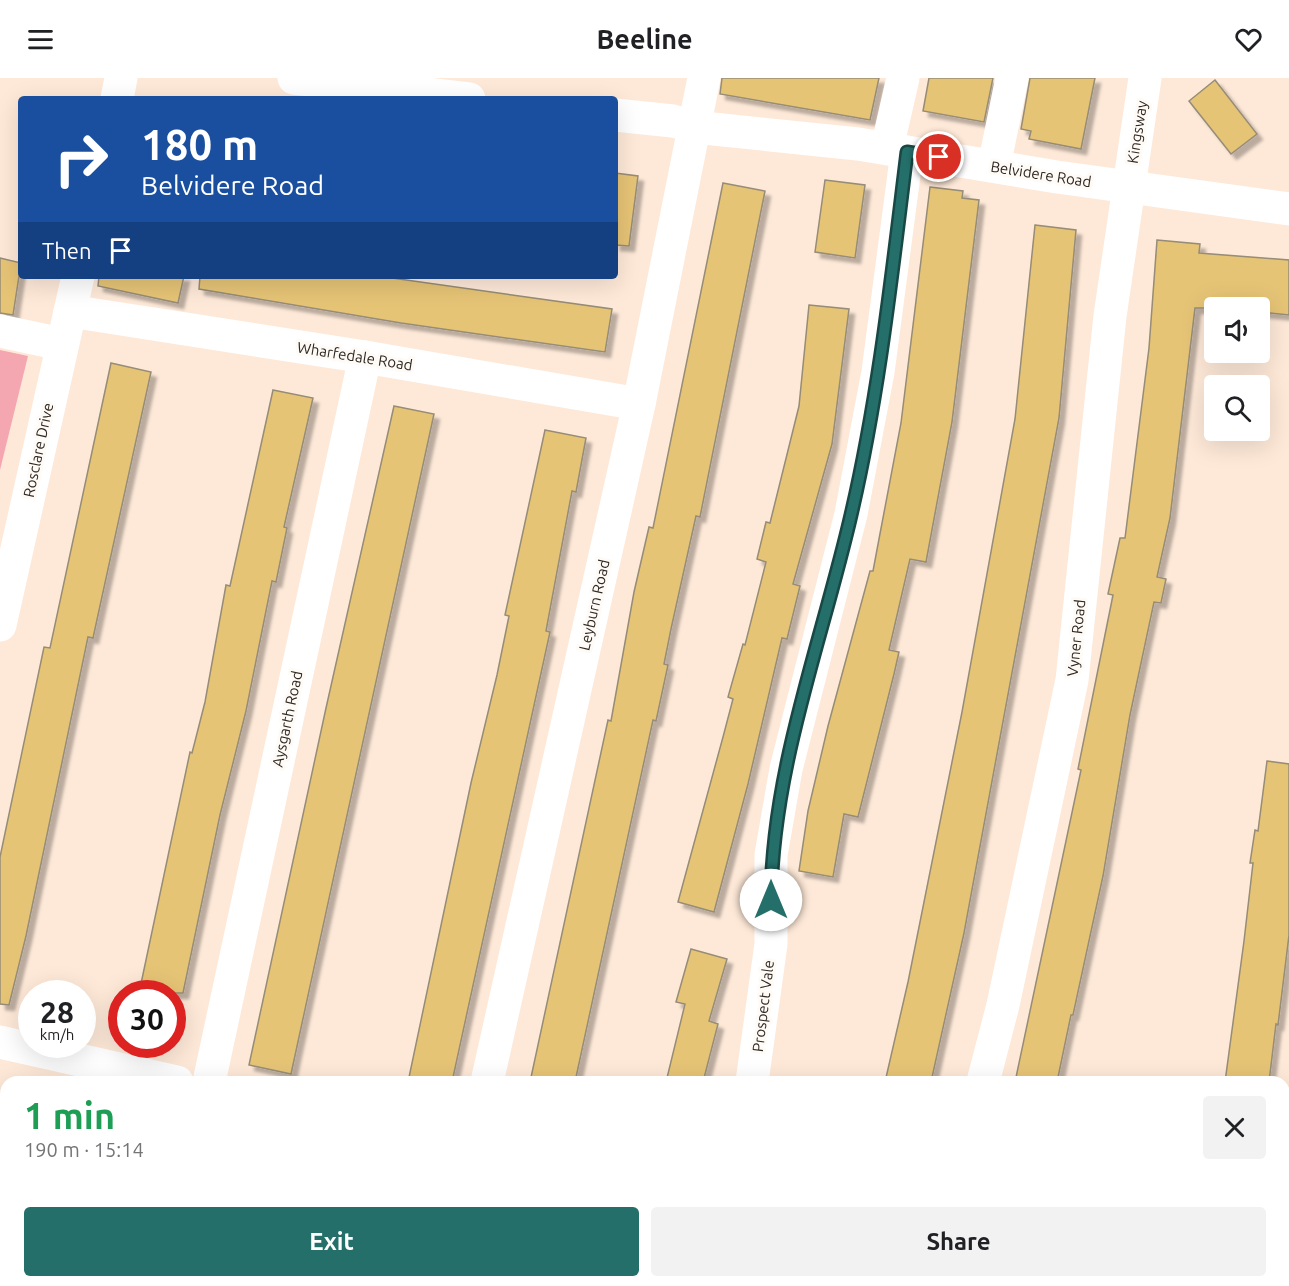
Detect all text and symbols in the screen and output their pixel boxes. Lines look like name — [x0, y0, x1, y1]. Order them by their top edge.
icon: menu — [24, 23, 57, 56]
icon: heart — [1232, 23, 1265, 56]
text: Beeline — [596, 24, 693, 54]
street label: Kingsway — [1124, 99, 1150, 165]
icon: right — [42, 120, 120, 198]
text: 180 m — [141, 121, 258, 168]
pin — [913, 131, 964, 182]
icon: arrive — [922, 140, 955, 173]
street label: Belvidere Road — [989, 158, 1093, 190]
text: Belvidere Road — [141, 170, 324, 200]
icon: arrive — [104, 234, 137, 267]
text: Then — [42, 238, 92, 263]
map controls — [1204, 297, 1270, 441]
button: sound — [1204, 297, 1270, 363]
street label: Wharfedale Road — [296, 338, 414, 374]
button: search — [1204, 375, 1270, 441]
street label: Rosclare Drive — [20, 401, 56, 499]
street label: Leyburn Road — [575, 558, 613, 652]
street label: Vyner Road — [1064, 599, 1088, 677]
street label: Aysgarth Road — [269, 669, 305, 769]
position arrow — [739, 868, 803, 932]
street label: Prospect Vale — [749, 959, 777, 1053]
speed limit sign: 30 — [108, 980, 186, 1058]
text: 28 — [40, 995, 74, 1029]
text: km/h — [40, 1026, 74, 1043]
text: 1 min — [24, 1095, 115, 1136]
button: close — [1203, 1096, 1266, 1159]
text: 190 m · 15:14 — [24, 1138, 144, 1161]
button: Exit — [24, 1207, 639, 1276]
button: Share — [651, 1207, 1266, 1276]

